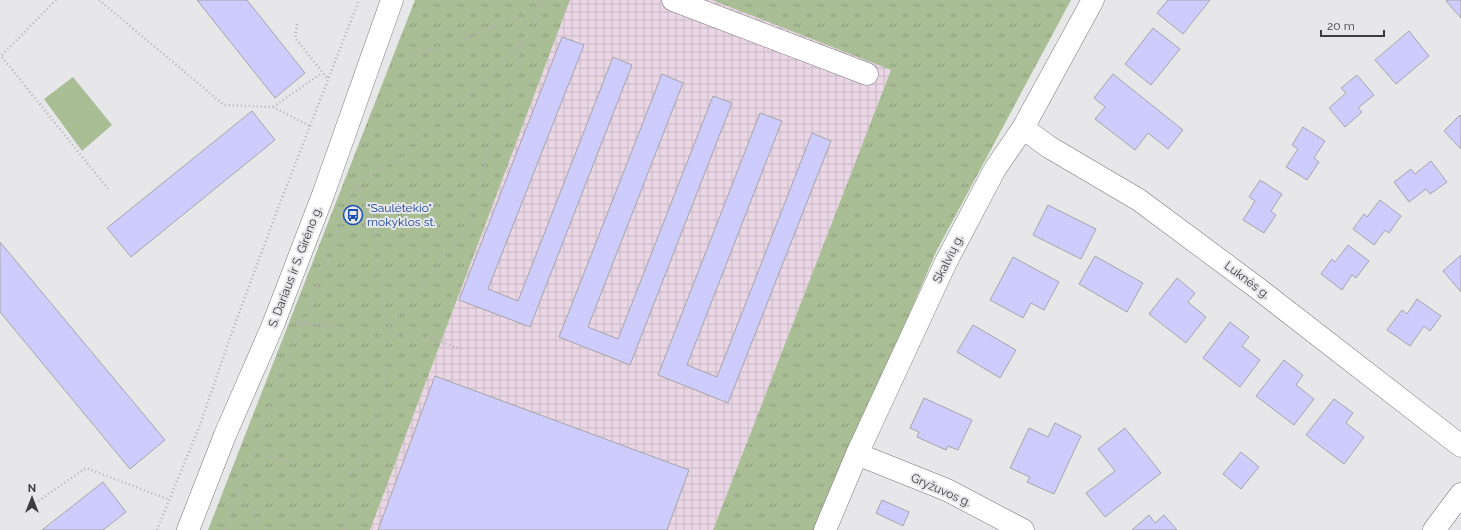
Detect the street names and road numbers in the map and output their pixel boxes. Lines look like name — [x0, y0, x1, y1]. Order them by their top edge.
street label: S. Dariaus ir S. Girėno g. — [265, 205, 325, 329]
street label: Skalvių g. — [930, 233, 966, 285]
street label: Luknės g. — [1222, 258, 1272, 302]
street label: Gryžuvos g. — [909, 471, 973, 509]

